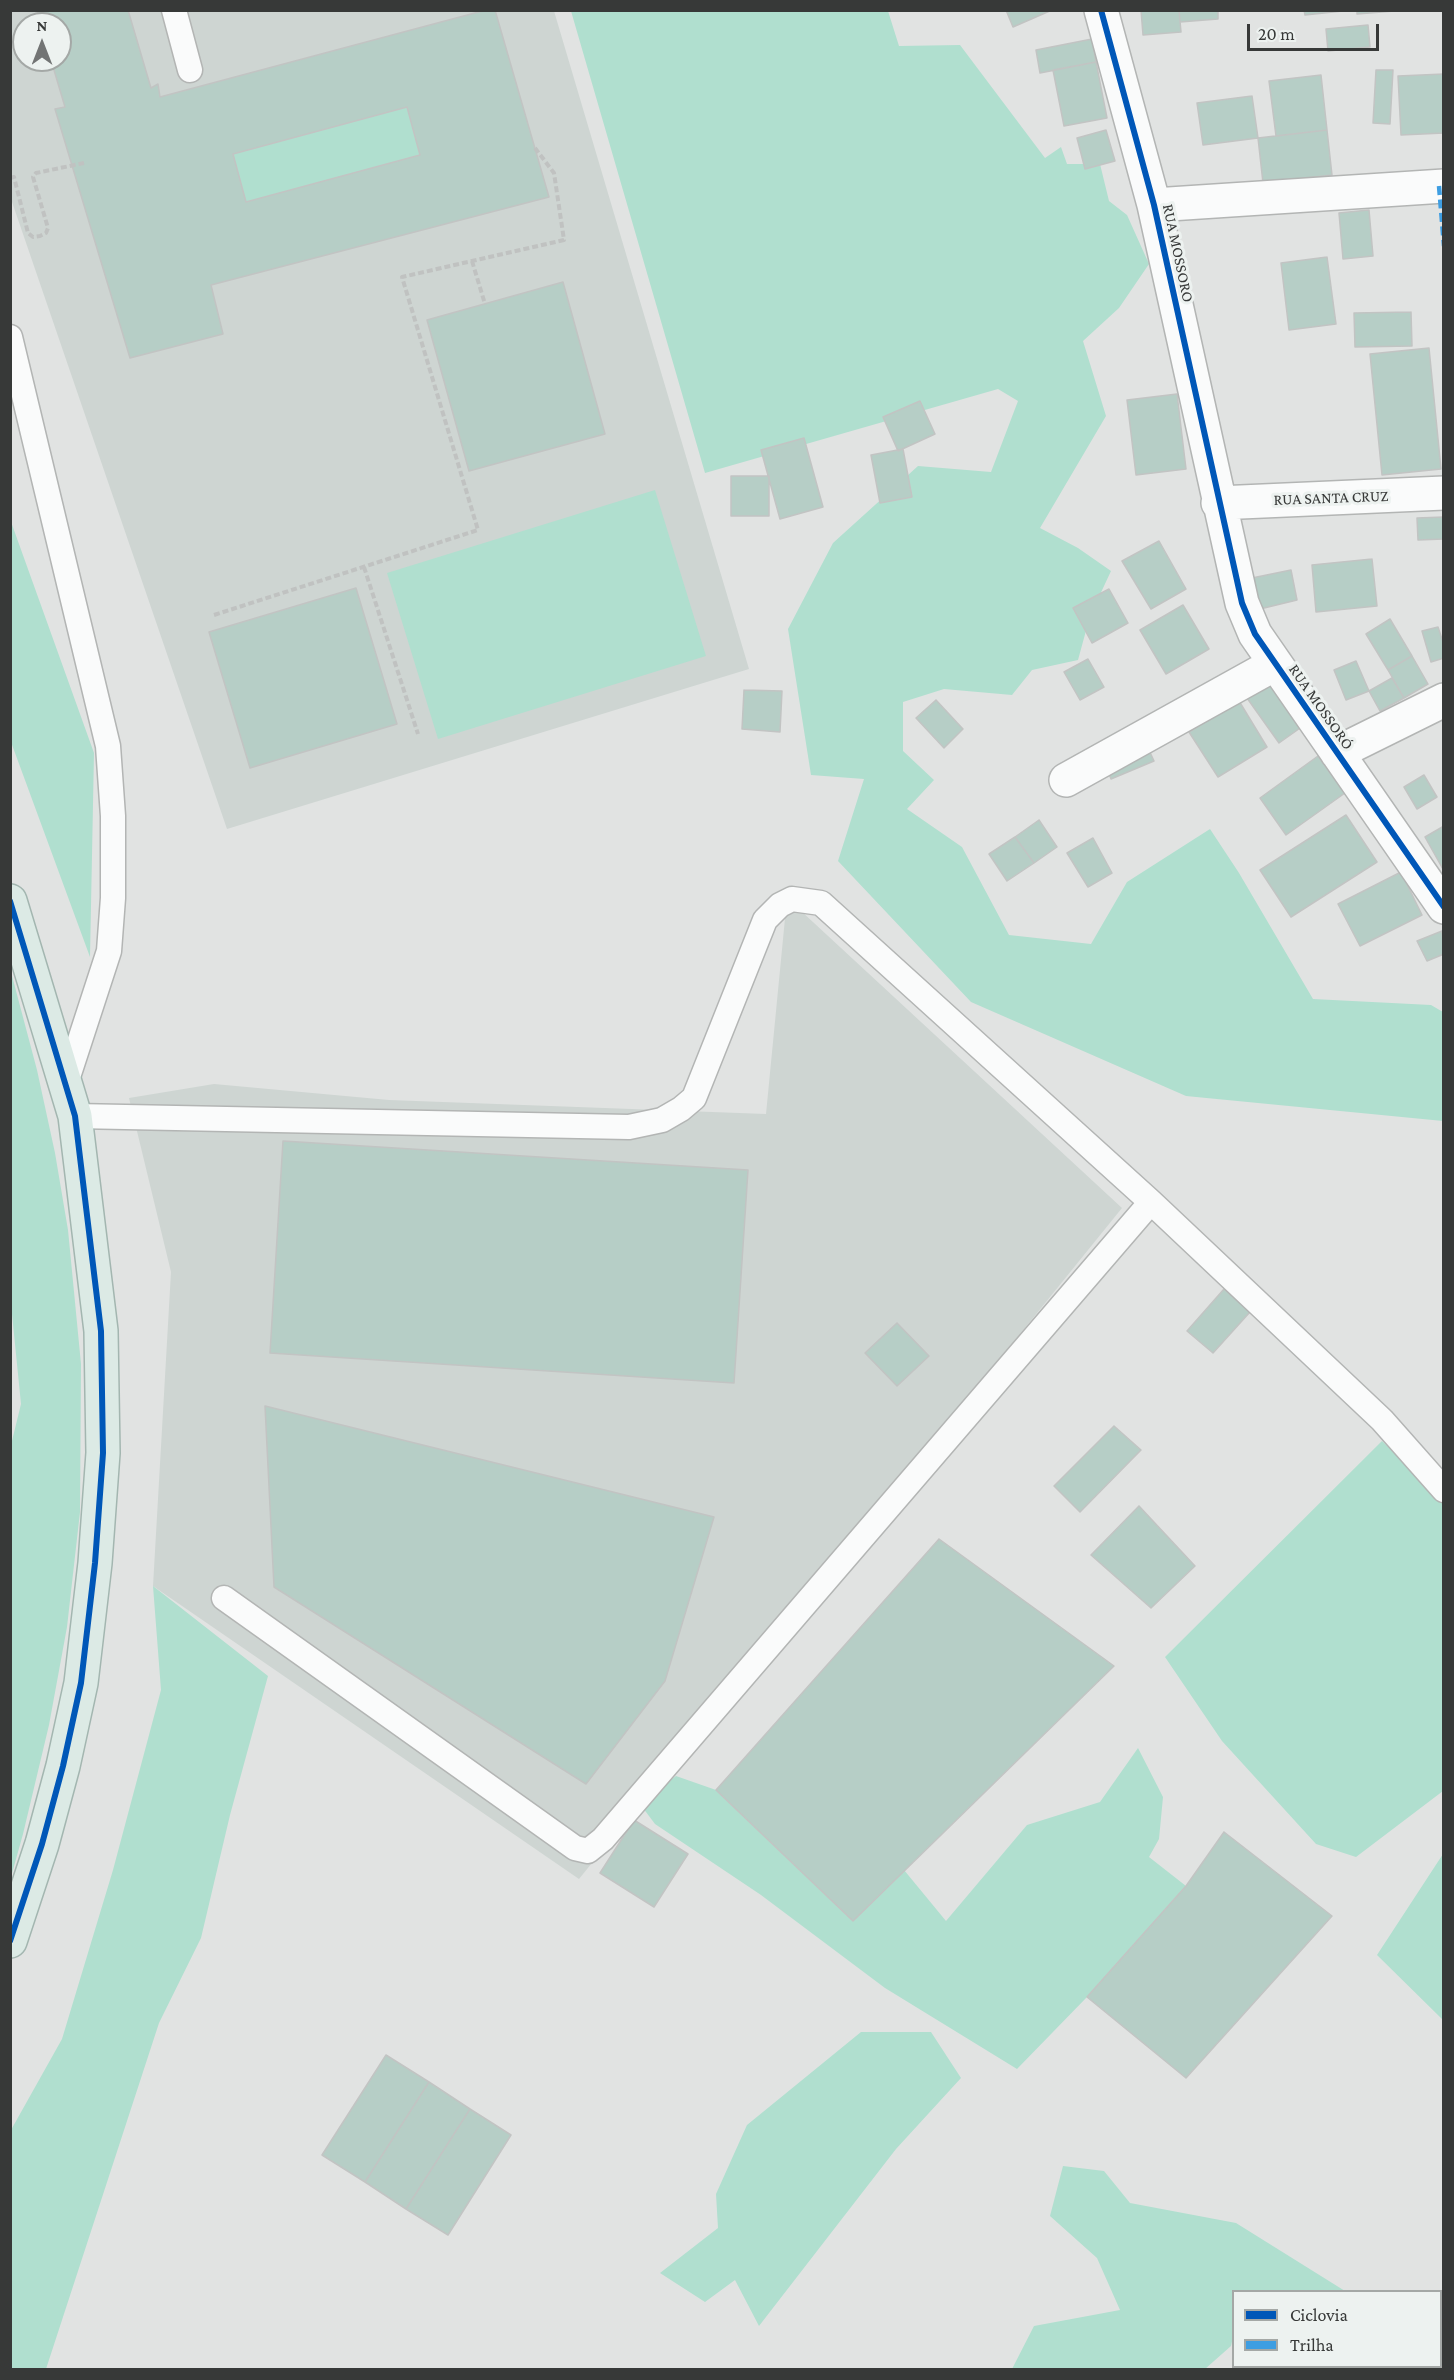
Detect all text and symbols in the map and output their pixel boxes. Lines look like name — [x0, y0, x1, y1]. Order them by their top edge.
north arrow — [12, 12, 72, 72]
scale bar — [1250, 12, 1382, 50]
text: N — [37, 17, 47, 34]
text: 20 m — [1258, 24, 1295, 44]
street label: RUA MOSSORO — [1158, 202, 1198, 304]
street label: RUA SANTA CRUZ — [1273, 486, 1389, 510]
street label: RUA MOSSORÓ — [1284, 661, 1358, 753]
legend — [1232, 2290, 1442, 2368]
text: Ciclovia — [1290, 2305, 1348, 2325]
text: Trilha — [1290, 2335, 1334, 2355]

